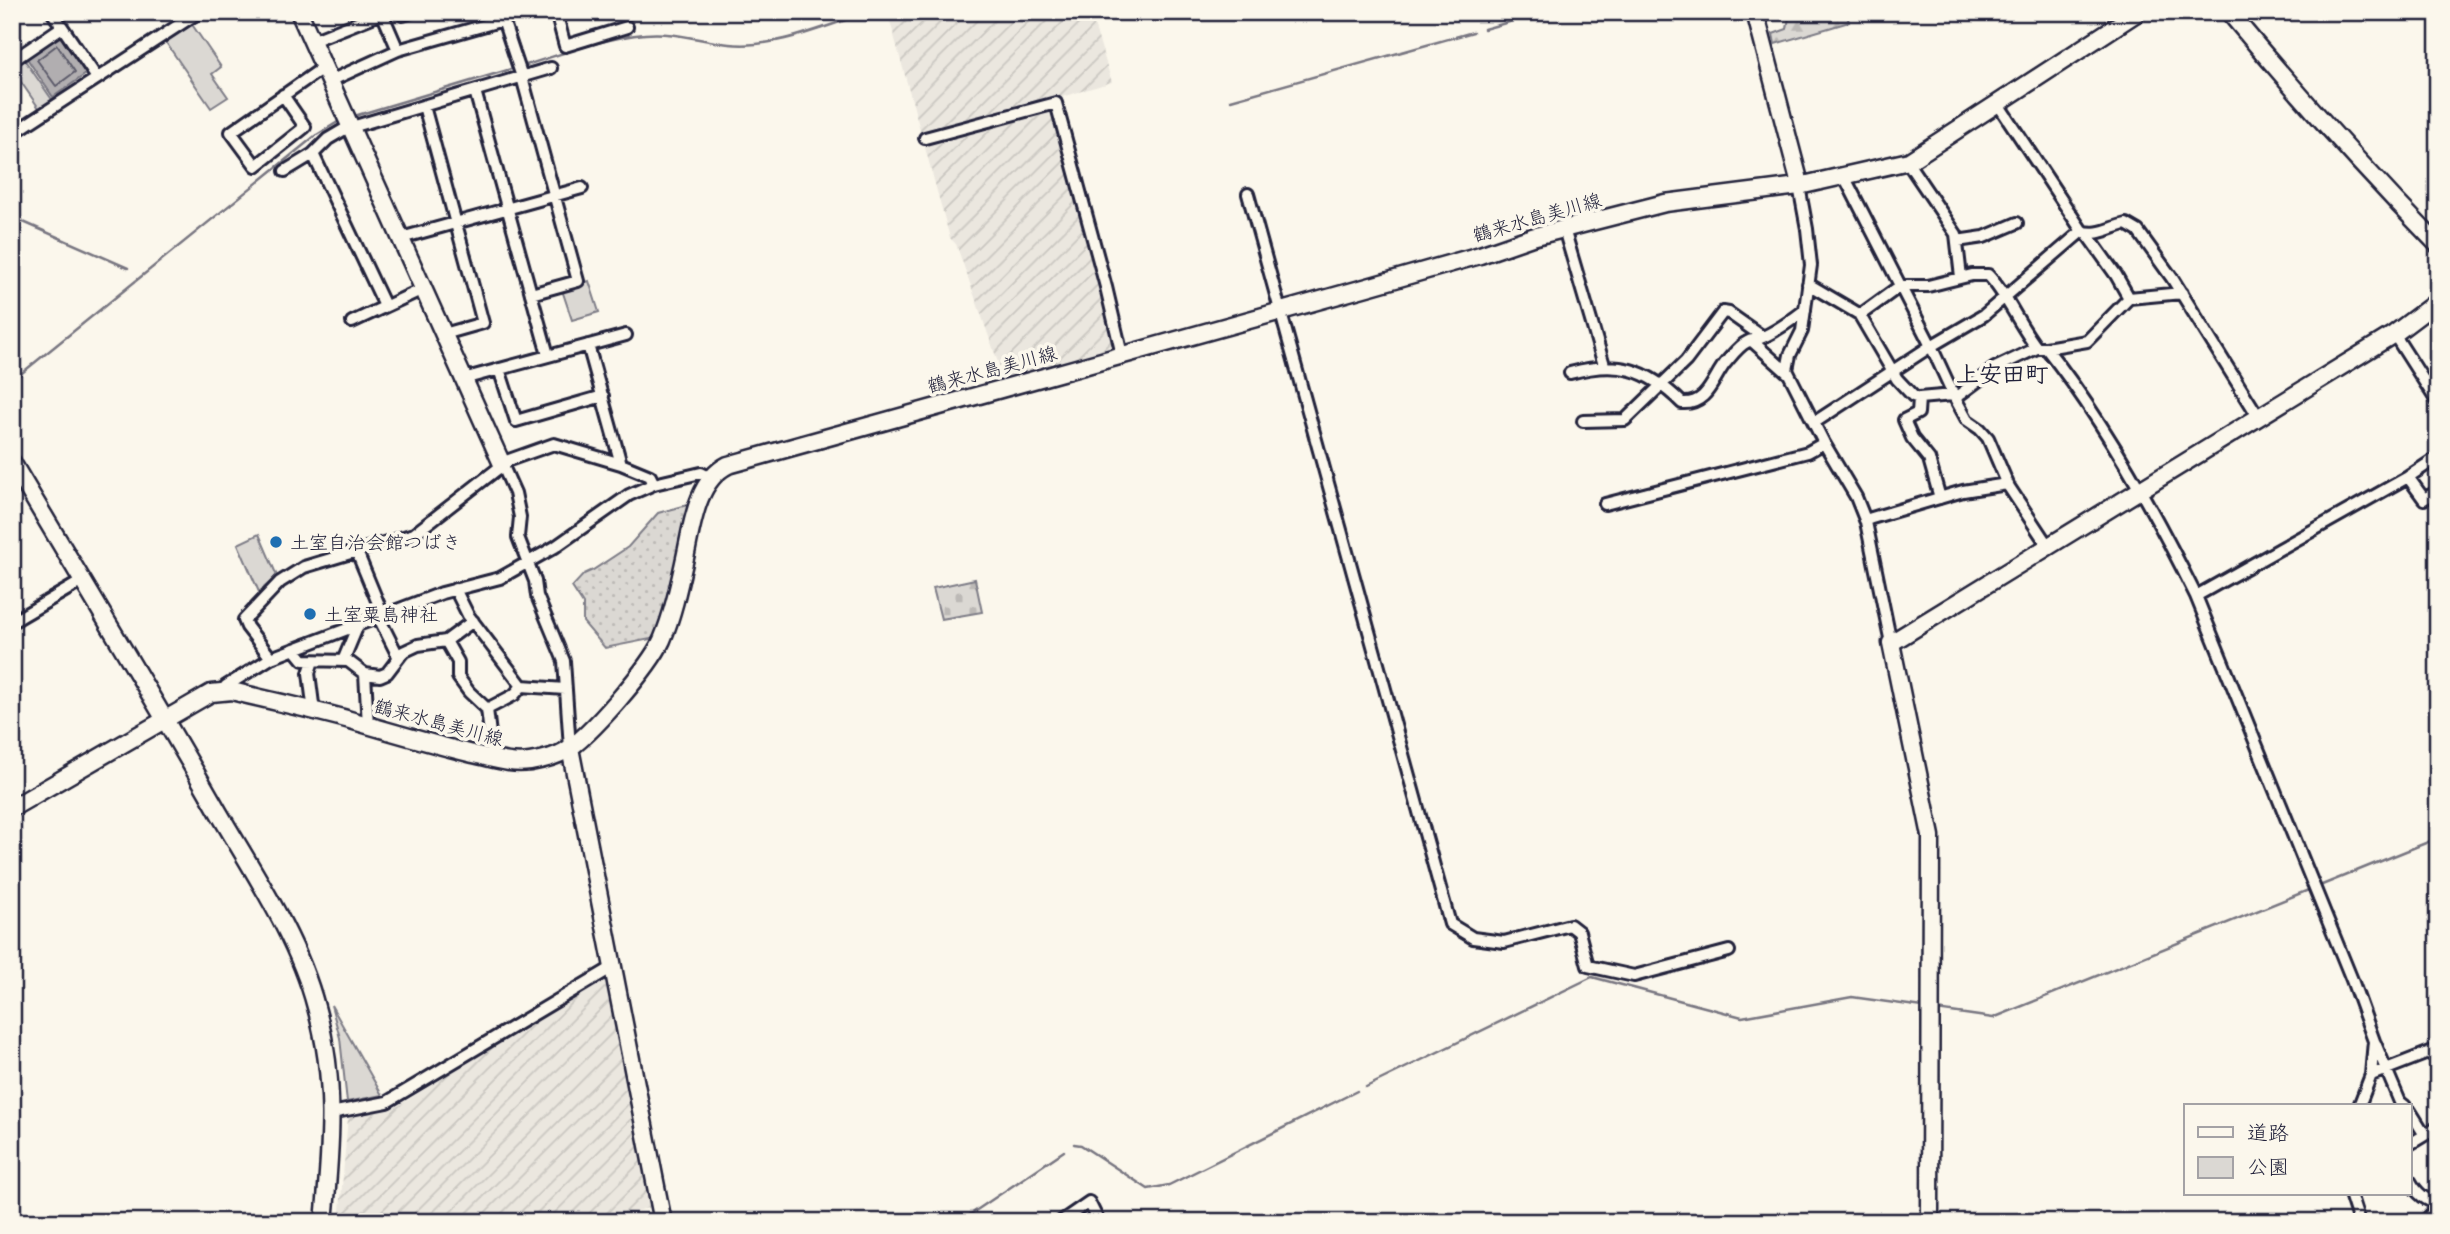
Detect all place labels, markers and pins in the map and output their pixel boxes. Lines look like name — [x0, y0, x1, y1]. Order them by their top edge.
place label: 土室自治会館つばき — [290, 531, 461, 555]
marker: 土室自治会館つばき — [268, 534, 284, 550]
place label: 土室粟島神社 — [324, 603, 438, 627]
marker: 土室粟島神社 — [302, 606, 318, 622]

